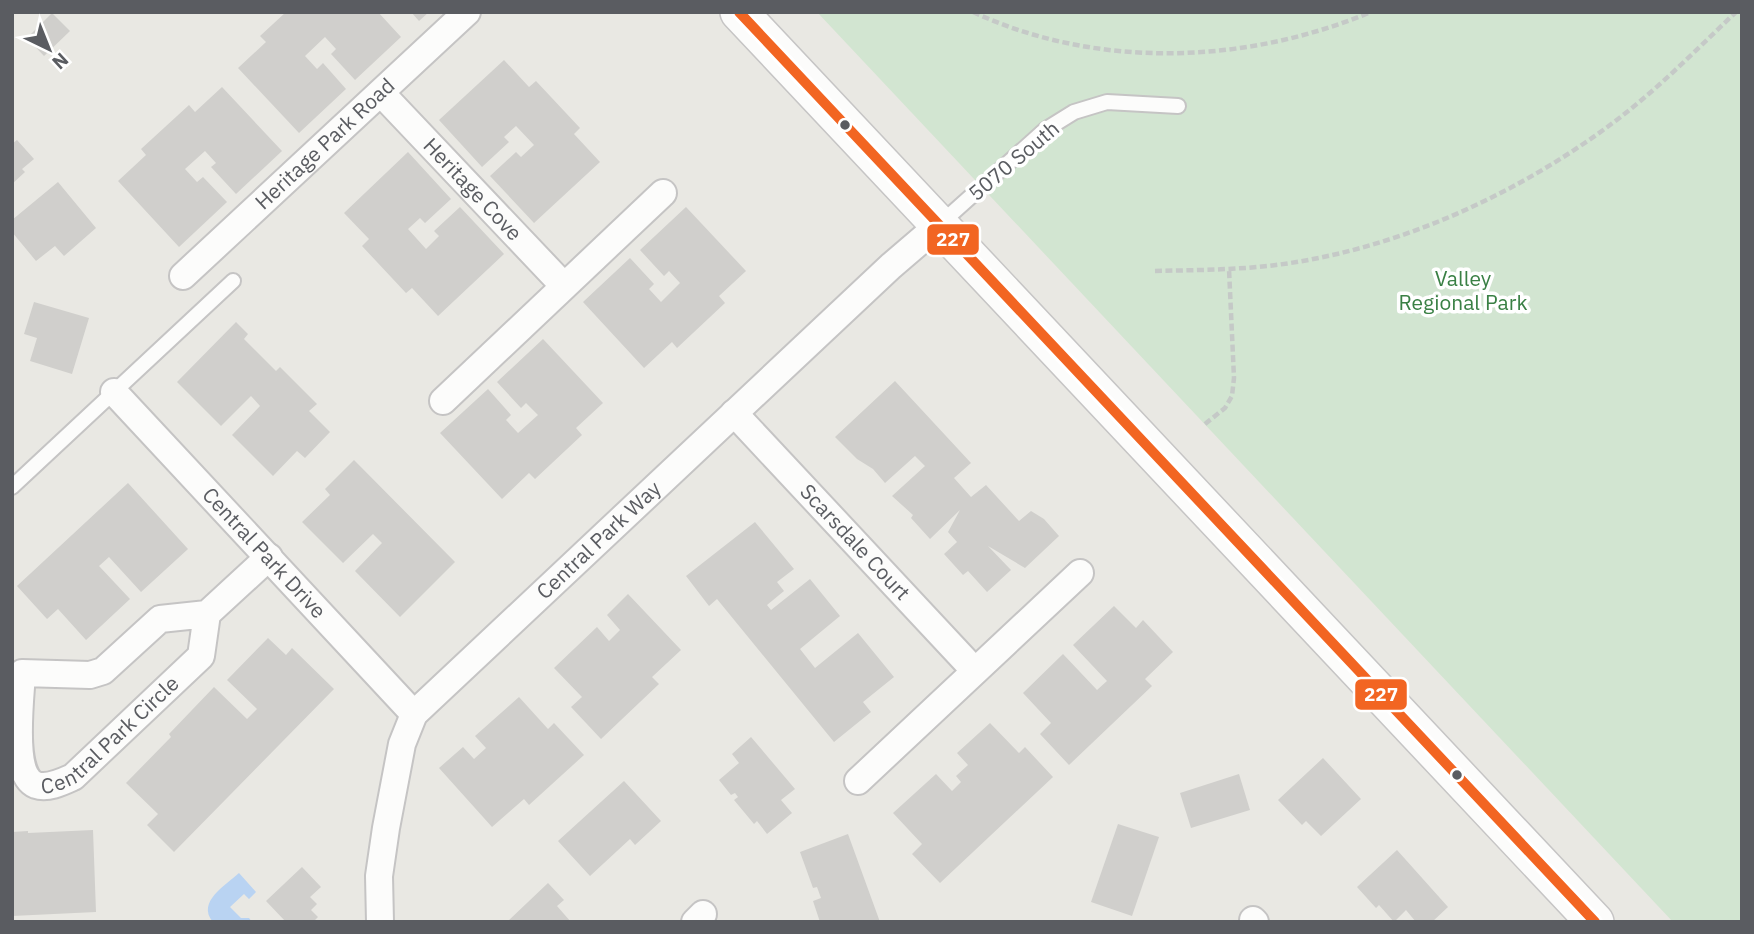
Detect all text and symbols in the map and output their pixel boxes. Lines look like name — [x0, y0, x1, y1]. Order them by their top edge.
north arrow — [14, 14, 84, 84]
text: N — [47, 48, 74, 75]
street label: Heritage Park Road — [249, 71, 400, 215]
street label: 5070 South — [962, 114, 1065, 206]
unlabelled marker — [838, 118, 852, 132]
street label: Heritage Cove — [418, 131, 529, 246]
line badge: 227 — [926, 223, 980, 256]
text: 227 — [936, 227, 970, 251]
park label: Valley Regional Park — [1398, 264, 1528, 316]
street label: Central Park Way — [530, 474, 667, 605]
street label: Scarsdale Court — [794, 477, 917, 606]
street label: Central Park Drive — [197, 481, 333, 624]
street label: Central Park Circle — [39, 669, 184, 800]
line badge: 227 — [1354, 678, 1408, 711]
text: 227 — [1364, 682, 1398, 706]
unlabelled marker — [1450, 768, 1464, 782]

